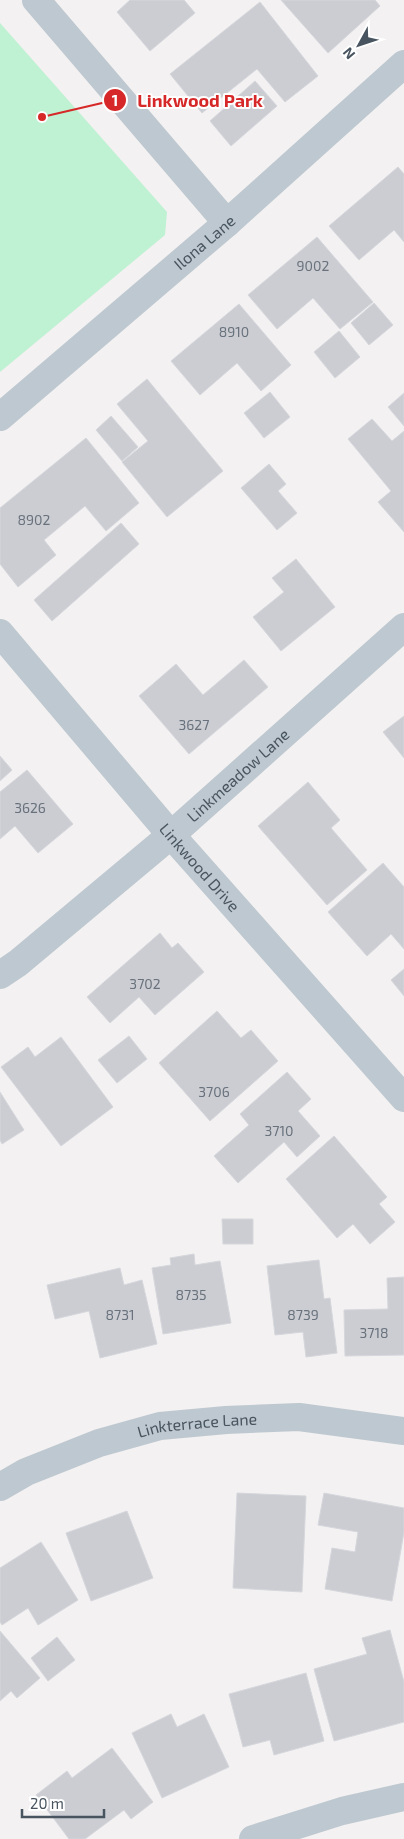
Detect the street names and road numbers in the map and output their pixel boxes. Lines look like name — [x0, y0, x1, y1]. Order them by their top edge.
street label: Ilona Lane — [170, 210, 239, 273]
street label: Linkmeadow Lane — [183, 724, 293, 825]
street label: Linkwood Drive — [156, 819, 244, 915]
street label: Linkterrace Lane — [135, 1409, 258, 1441]

